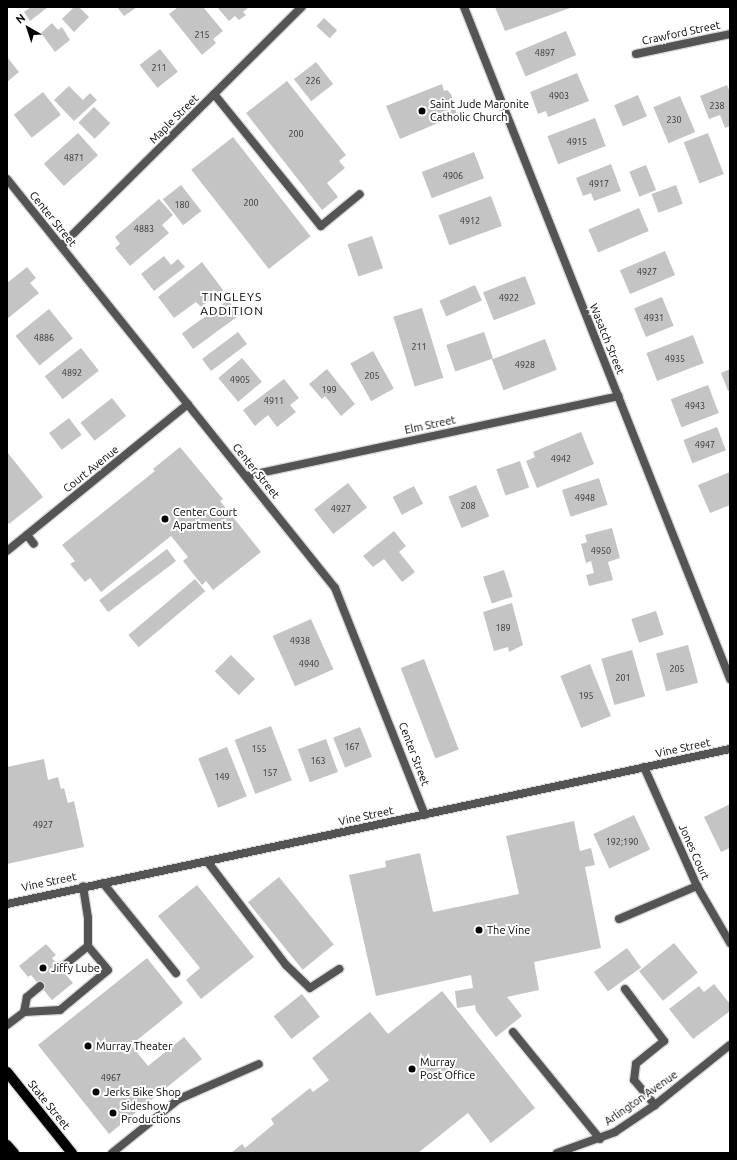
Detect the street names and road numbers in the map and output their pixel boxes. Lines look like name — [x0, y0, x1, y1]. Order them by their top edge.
street label: Crawford Street — [641, 18, 721, 48]
street label: Maple Street — [147, 92, 201, 146]
street label: Center Street — [27, 189, 79, 249]
street label: Wasatch Street — [587, 302, 627, 376]
street label: Elm Street — [403, 413, 457, 437]
street label: Center Street — [230, 441, 282, 501]
street label: Court Avenue — [61, 443, 121, 495]
street label: Center Street — [396, 720, 432, 788]
street label: Vine Street — [654, 736, 712, 760]
street label: Vine Street — [337, 804, 395, 828]
street label: Jones Court — [676, 822, 712, 882]
street label: Vine Street — [20, 870, 78, 894]
street label: Arlington Avenue — [602, 1068, 680, 1128]
street label: State Street — [25, 1078, 73, 1132]

